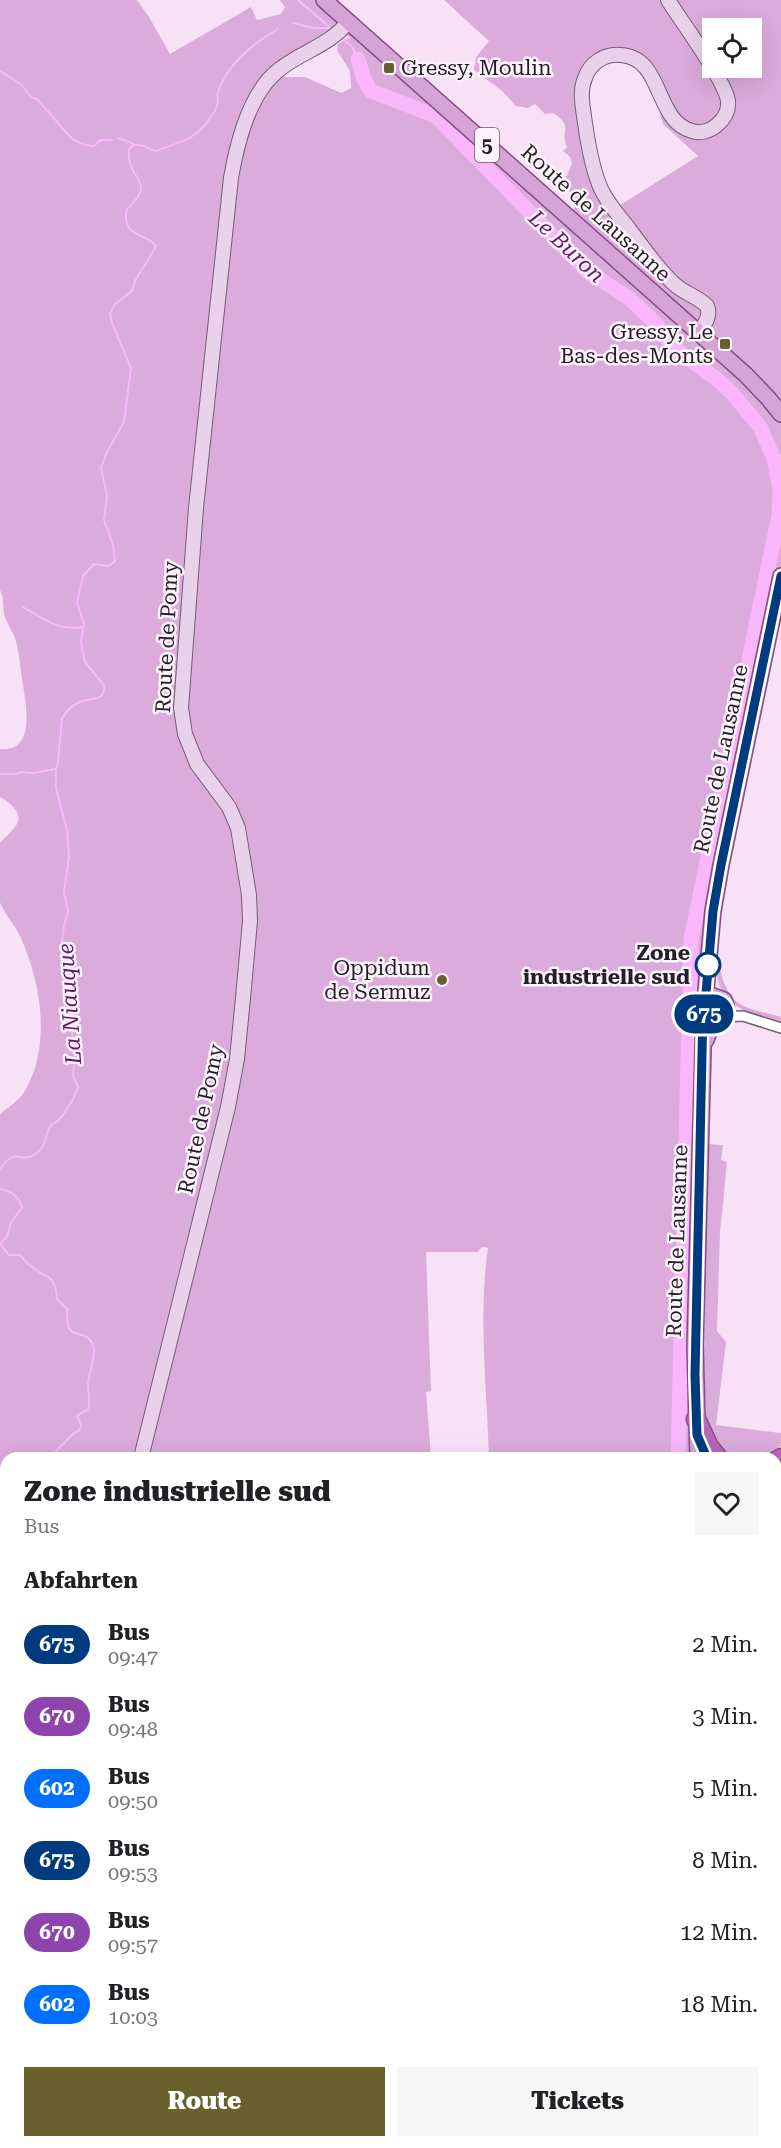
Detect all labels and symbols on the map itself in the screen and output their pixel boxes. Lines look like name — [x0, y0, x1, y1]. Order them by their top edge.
place label: Gressy, Moulin — [401, 56, 552, 80]
marker: Gressy, Moulin — [382, 61, 396, 75]
road number: 5 — [475, 128, 499, 162]
street label: Route de Lausanne — [516, 140, 676, 286]
water label: Le Buron — [523, 204, 610, 288]
place label: Gressy, Le Bas-des-Monts — [560, 320, 713, 368]
marker: Gressy, Le Bas-des-Monts — [718, 337, 732, 351]
street label: Route de Pomy — [151, 560, 183, 714]
street label: Route de Lausanne — [689, 662, 753, 856]
place label: Zone industrielle sud — [523, 941, 690, 989]
water label: La Niauque — [53, 943, 86, 1066]
marker: Zone industrielle sud — [695, 952, 721, 978]
place label: Oppidum de Sermuz — [324, 956, 430, 1004]
marker: Oppidum de Sermuz — [435, 973, 449, 987]
line badge: 675 — [670, 994, 738, 1034]
street label: Route de Pomy — [173, 1041, 229, 1196]
street label: Route de Lausanne — [662, 1144, 692, 1338]

